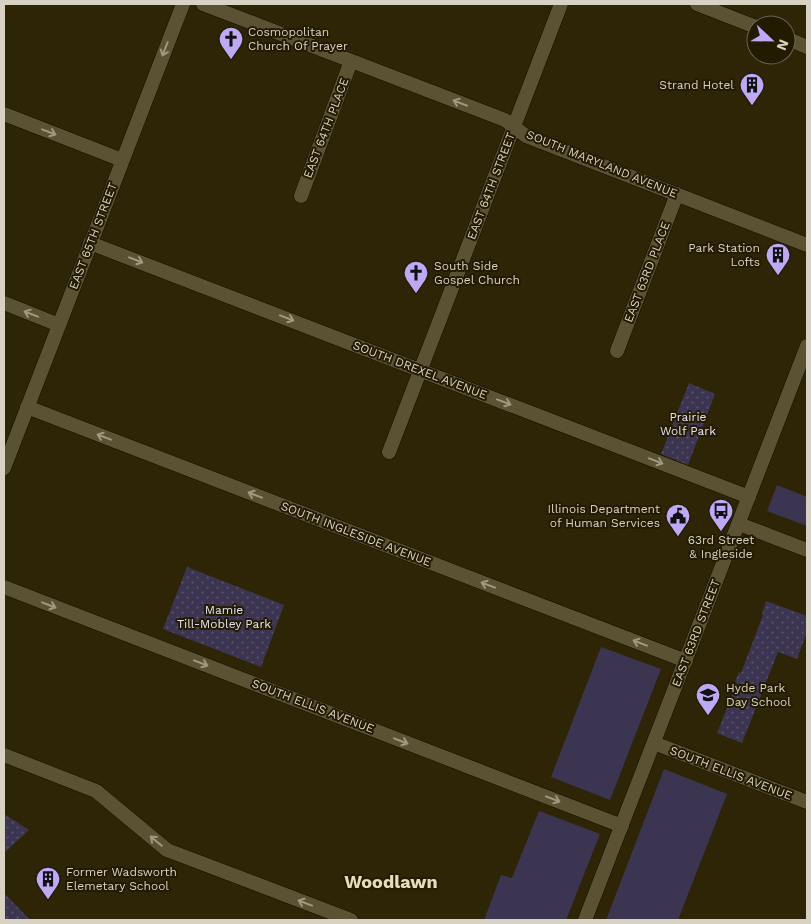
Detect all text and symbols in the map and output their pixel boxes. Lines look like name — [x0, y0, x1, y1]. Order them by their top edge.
north arrow — [746, 15, 796, 65]
place label: Cosmopolitan Church Of Prayer — [248, 25, 348, 53]
church icon: Cosmopolitan Church Of Prayer — [218, 26, 244, 60]
text: N — [774, 37, 792, 53]
one-way arrow — [160, 41, 169, 56]
building icon: Strand Hotel — [739, 72, 765, 106]
street label: EAST 64TH PLACE — [300, 76, 352, 180]
place label: Strand Hotel — [659, 78, 734, 92]
one-way arrow — [453, 97, 468, 107]
street label: SOUTH MARYLAND AVENUE — [524, 127, 680, 201]
one-way arrow — [41, 128, 56, 137]
street label: EAST 64TH STREET — [464, 131, 518, 241]
street label: EAST 65TH STREET — [66, 181, 120, 291]
street label: EAST 63RD PLACE — [621, 219, 673, 324]
place label: Park Station Lofts — [688, 241, 760, 269]
building icon: Park Station Lofts — [765, 242, 791, 276]
one-way arrow — [128, 256, 143, 265]
place label: South Side Gospel Church — [434, 259, 520, 287]
church icon: South Side Gospel Church — [403, 260, 429, 294]
one-way arrow — [24, 309, 39, 318]
one-way arrow — [280, 315, 295, 324]
street label: SOUTH DREXEL AVENUE — [351, 338, 489, 402]
one-way arrow — [496, 398, 511, 407]
park label: Prairie Wolf Park — [660, 410, 716, 438]
one-way arrow — [96, 431, 111, 440]
one-way arrow — [648, 457, 663, 466]
one-way arrow — [248, 490, 263, 499]
bus stop icon: 63rd Street & Ingleside — [708, 498, 734, 532]
street label: SOUTH INGLESIDE AVENUE — [279, 499, 433, 569]
place label: Illinois Department of Human Services — [548, 502, 660, 530]
public building icon: Illinois Department of Human Services — [665, 503, 691, 537]
place label: 63rd Street & Ingleside — [688, 533, 754, 561]
street label: EAST 63RD STREET — [669, 577, 723, 689]
one-way arrow — [481, 580, 497, 589]
one-way arrow — [41, 601, 56, 610]
park label: Mamie Till-Mobley Park — [177, 603, 271, 631]
one-way arrow — [633, 638, 648, 647]
one-way arrow — [193, 659, 208, 668]
street label: SOUTH ELLIS AVENUE — [250, 676, 376, 736]
place label: Hyde Park Day School — [726, 681, 791, 709]
school or university icon: Hyde Park Day School — [695, 682, 721, 716]
one-way arrow — [394, 737, 409, 746]
street label: SOUTH ELLIS AVENUE — [668, 743, 794, 803]
one-way arrow — [545, 795, 560, 804]
one-way arrow — [150, 835, 163, 846]
place label: Former Wadsworth Elemetary School — [66, 865, 177, 893]
building icon: Former Wadsworth Elemetary School — [35, 866, 61, 900]
district label: Woodlawn — [344, 871, 438, 892]
one-way arrow — [298, 898, 314, 907]

